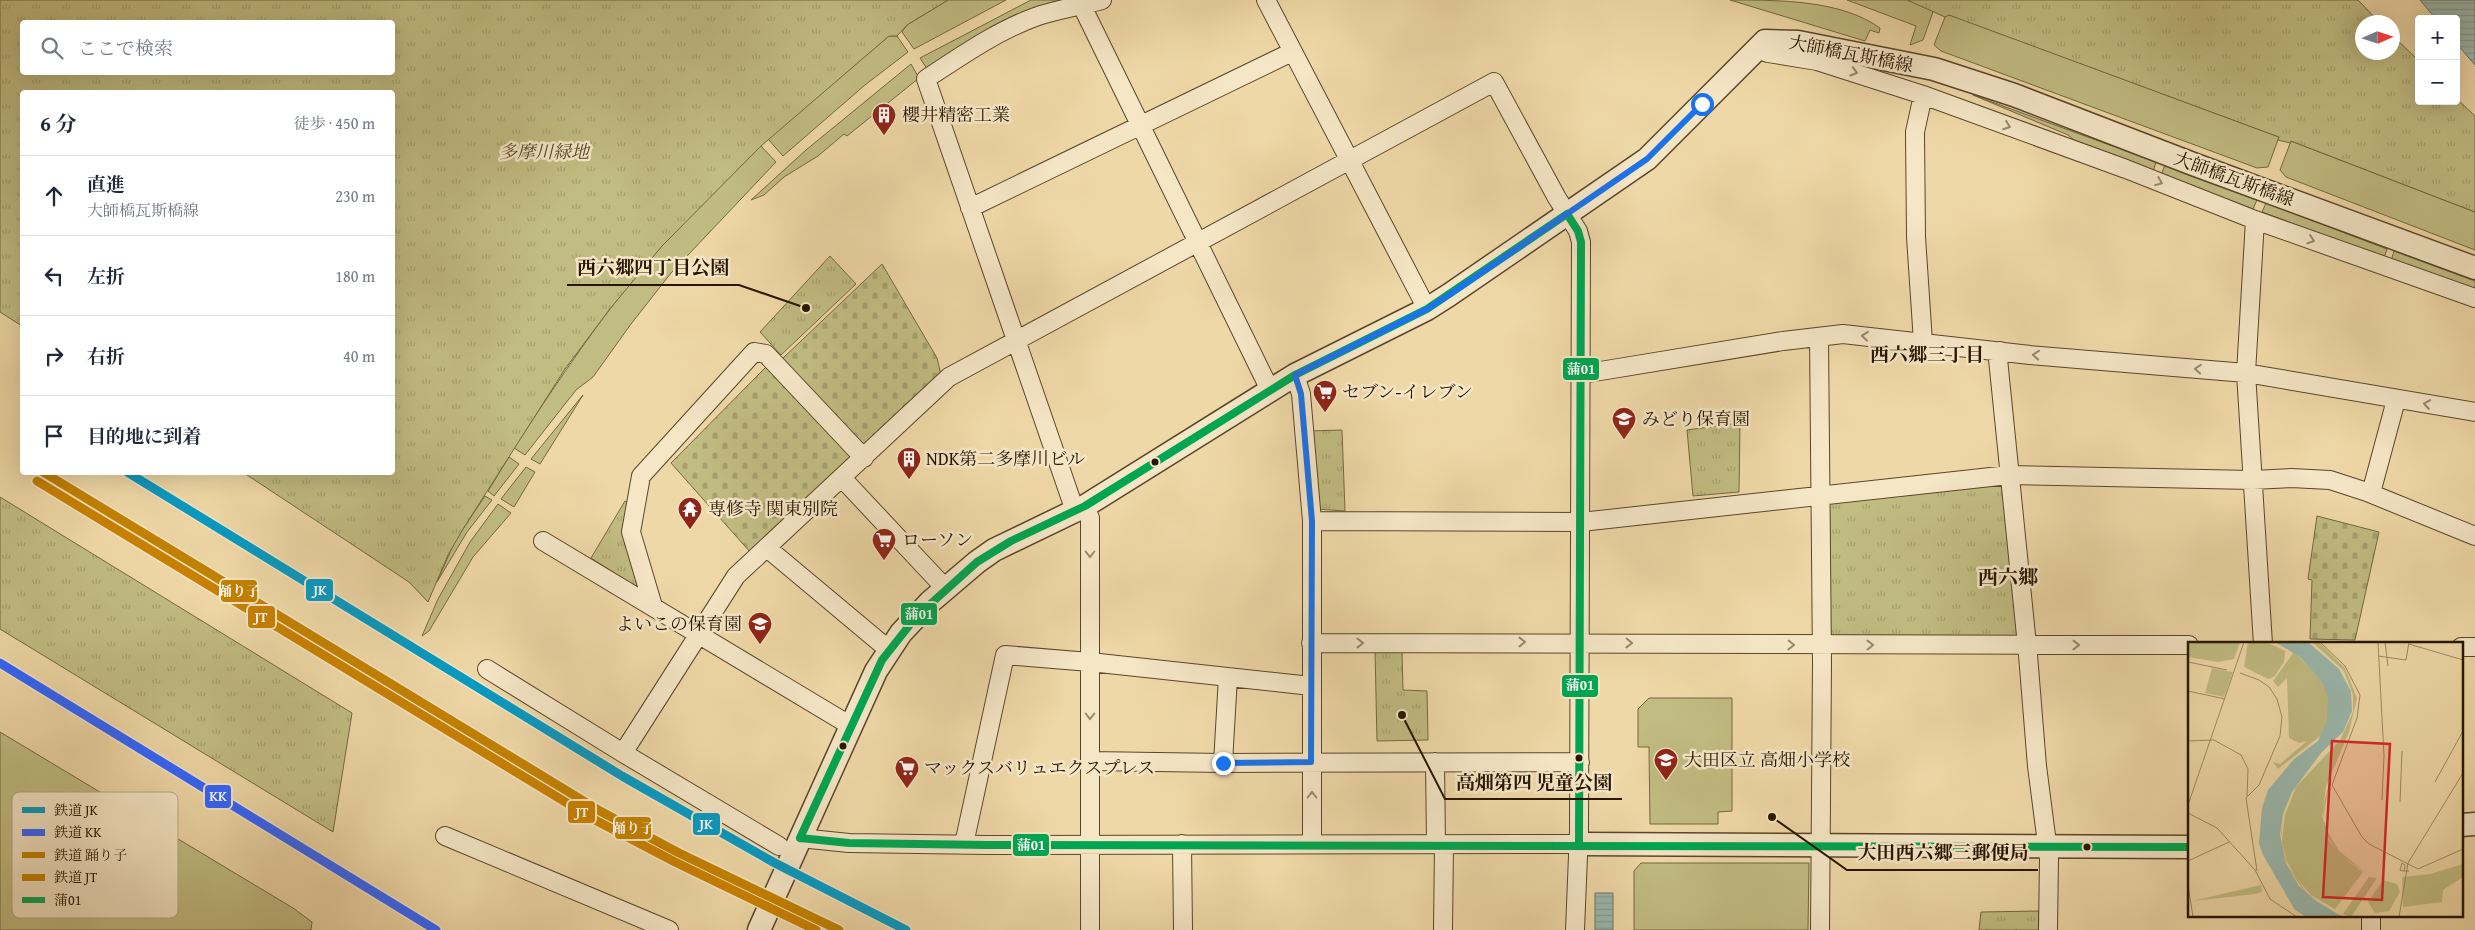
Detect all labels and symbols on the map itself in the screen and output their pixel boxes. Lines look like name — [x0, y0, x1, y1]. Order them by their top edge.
north arrow — [2355, 15, 2400, 60]
street label: 大師橋瓦斯橋線 — [1787, 28, 1916, 79]
one-way arrow — [1849, 66, 1858, 77]
route start — [1691, 93, 1714, 116]
place label: 櫻井精密工業 — [902, 101, 1010, 128]
building icon: 櫻井精密工業 — [871, 102, 897, 136]
one-way arrow — [2002, 120, 2011, 130]
park label: 多摩川緑地 — [499, 138, 591, 165]
street label: 大師橋瓦斯橋線 — [2170, 144, 2298, 213]
one-way arrow — [2155, 177, 2163, 187]
one-way arrow — [2307, 234, 2315, 244]
callout: 西六郷四丁目公園 — [567, 251, 739, 285]
text: 西六郷四丁目公園 — [577, 253, 729, 281]
one-way arrow — [1860, 331, 1868, 342]
district label: 西六郷三丁目 — [1870, 340, 1984, 368]
one-way arrow — [2032, 350, 2040, 361]
line badge: 蒲01 — [1562, 357, 1600, 381]
text: 蒲01 — [1567, 359, 1595, 379]
one-way arrow — [2194, 364, 2202, 375]
place label: セブン-イレブン — [1342, 378, 1473, 405]
supermarket icon: セブン-イレブン — [1312, 379, 1338, 413]
one-way arrow — [2422, 400, 2431, 410]
place label: みどり保育園 — [1642, 405, 1750, 432]
school or university icon: みどり保育園 — [1611, 406, 1637, 440]
place label: NDK第二多摩川ビル — [926, 445, 1085, 472]
building icon: NDK第二多摩川ビル — [896, 446, 922, 480]
unlabelled marker — [1150, 457, 1160, 467]
place label: 専修寺 関東別院 — [708, 495, 838, 522]
temple icon: 専修寺 関東別院 — [677, 496, 703, 530]
place label: ローソン — [902, 526, 973, 553]
supermarket icon: ローソン — [871, 527, 897, 561]
one-way arrow — [1085, 550, 1095, 558]
district label: 西六郷 — [1978, 562, 2039, 591]
line badge: JK — [305, 578, 334, 602]
line badge: 踊り子 — [220, 579, 258, 603]
text: JK — [311, 580, 327, 600]
text: 踊り子 — [218, 581, 260, 601]
line badge: 蒲01 — [900, 602, 938, 626]
text: 蒲01 — [905, 604, 933, 624]
line badge: JT — [247, 605, 276, 629]
text: JT — [252, 607, 268, 627]
place label: よいこの保育園 — [616, 610, 742, 637]
school or university icon: よいこの保育園 — [747, 611, 773, 645]
one-way arrow — [1519, 637, 1527, 648]
one-way arrow — [1356, 638, 1364, 648]
one-way arrow — [1626, 638, 1633, 648]
one-way arrow — [1788, 640, 1796, 650]
one-way arrow — [1866, 640, 1874, 650]
one-way arrow — [2072, 640, 2080, 650]
inset map — [2188, 642, 2462, 918]
line badge: 蒲01 — [1561, 674, 1599, 698]
text: 蒲01 — [1566, 675, 1594, 695]
one-way arrow — [1085, 712, 1095, 720]
unlabelled marker — [838, 741, 848, 751]
place label: 大田区立 高畑小学校 — [1684, 746, 1850, 773]
school or university icon: 大田区立 高畑小学校 — [1653, 747, 1679, 781]
route end — [1212, 752, 1235, 775]
unlabelled marker — [1574, 753, 1584, 763]
place label: マックスバリュエクスプレス — [924, 754, 1155, 781]
supermarket icon: マックスバリュエクスプレス — [894, 755, 920, 789]
callout: 高畑第四 児童公園 — [1445, 765, 1622, 799]
text: 高畑第四 児童公園 — [1456, 768, 1612, 796]
line badge: KK — [204, 784, 232, 809]
text: KK — [209, 786, 227, 806]
one-way arrow — [1307, 791, 1317, 799]
legend — [12, 792, 178, 918]
text: 鉄道 JK — [54, 800, 98, 820]
line badge: JT — [567, 800, 596, 824]
text: JT — [573, 802, 589, 822]
line badge: JK — [692, 812, 721, 836]
text: JK — [697, 814, 713, 834]
line badge: 踊り子 — [614, 816, 652, 840]
text: 踊り子 — [612, 818, 654, 838]
text: 鉄道 KK — [54, 822, 102, 842]
line badge: 蒲01 — [1012, 833, 1050, 857]
text: 蒲01 — [1017, 835, 1045, 855]
callout: 大田西六郷三郵便局 — [1847, 836, 2038, 870]
text: 大田西六郷三郵便局 — [1857, 838, 2029, 866]
unlabelled marker — [2082, 842, 2092, 852]
text: 鉄道 踊り子 — [54, 845, 127, 865]
text: 鉄道 JT — [54, 867, 97, 887]
text: 蒲01 — [54, 890, 81, 910]

